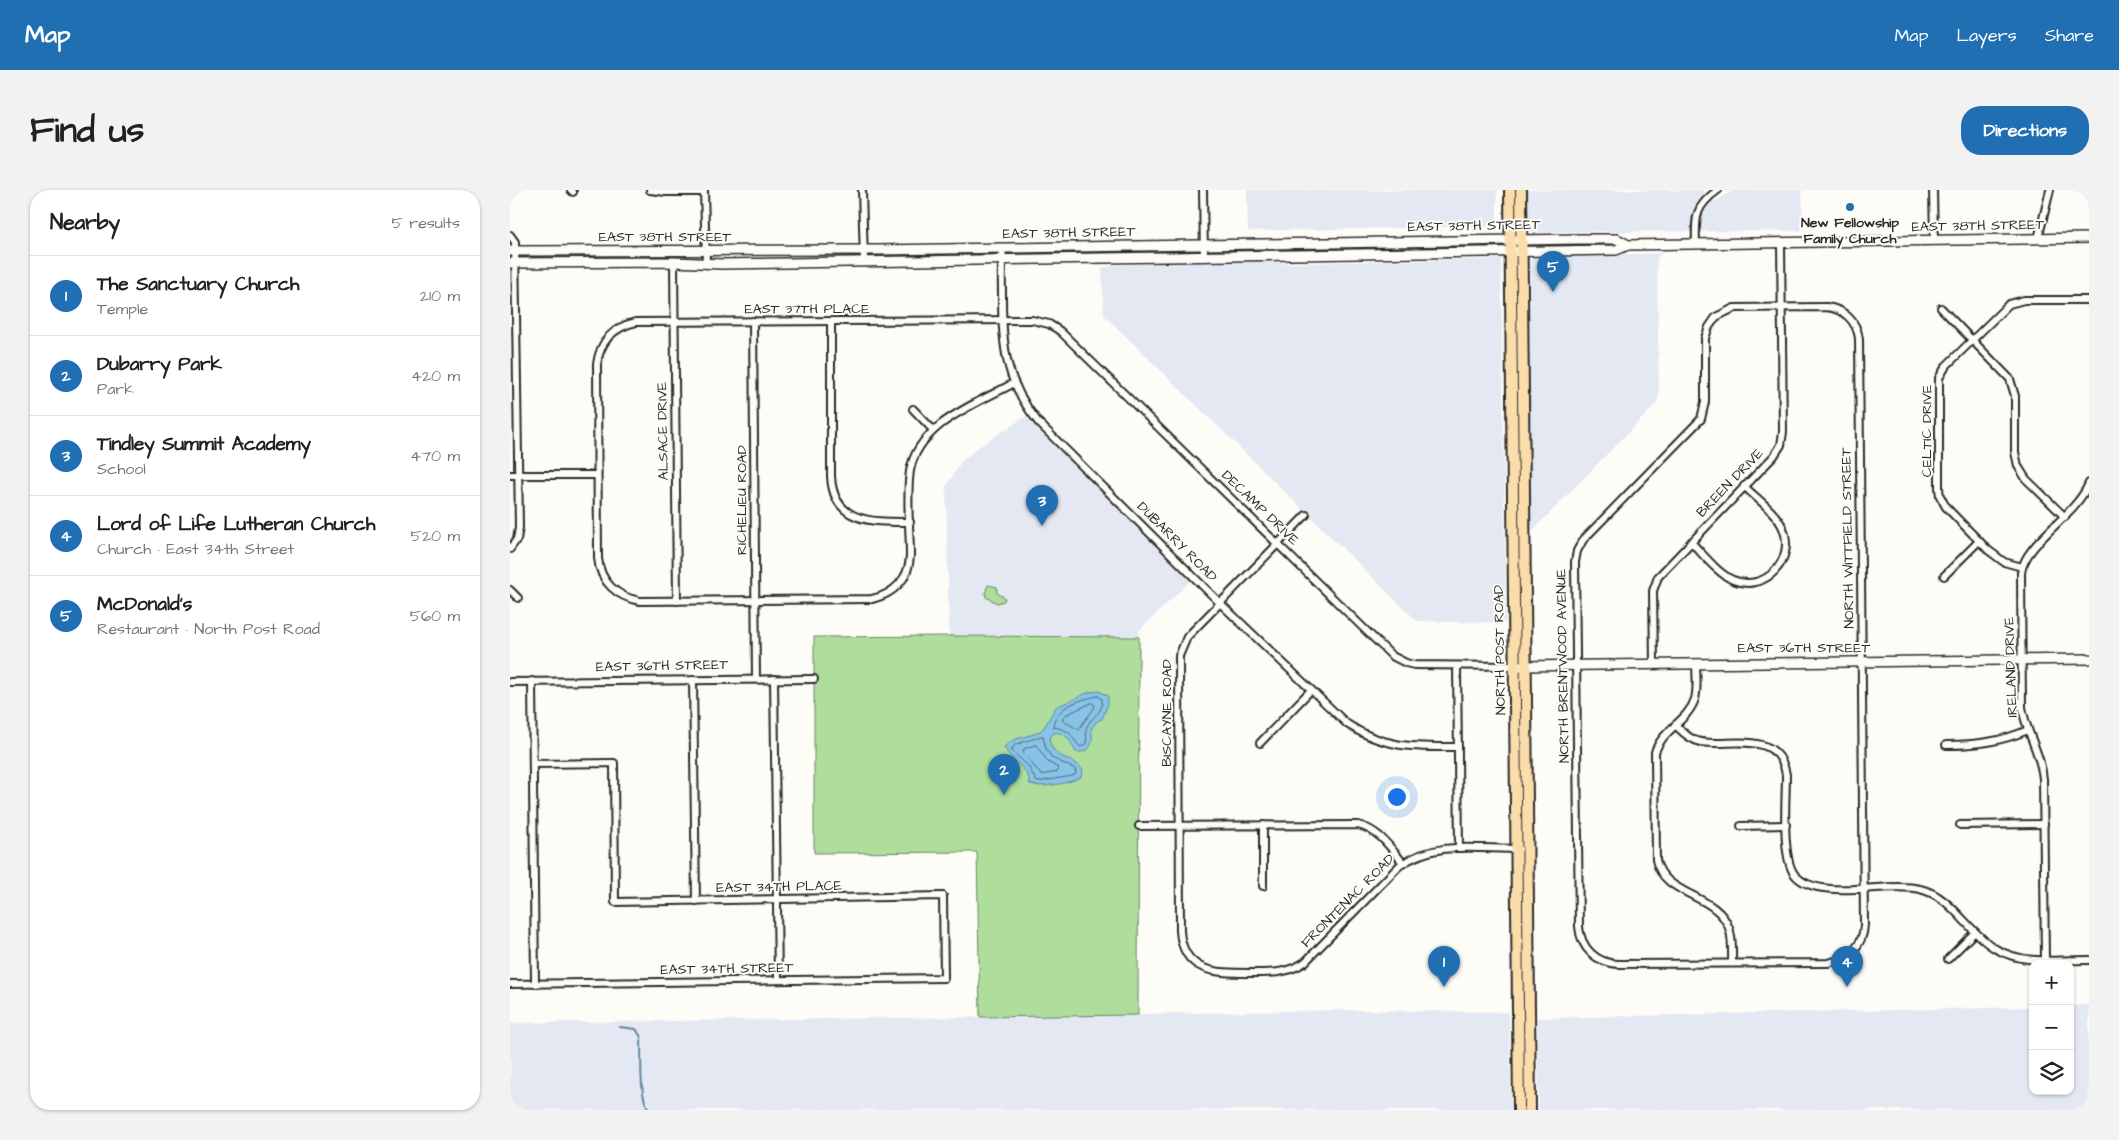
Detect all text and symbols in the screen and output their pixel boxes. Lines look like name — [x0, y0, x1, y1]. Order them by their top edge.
text: Map — [25, 18, 70, 52]
text: Map — [1894, 23, 1928, 48]
text: Layers — [1956, 23, 2017, 48]
text: Share — [2045, 23, 2094, 48]
text: Find us — [30, 106, 144, 155]
button: Directions — [1961, 106, 2089, 155]
marker: New Fellowship Family Church — [1844, 201, 1856, 213]
text: Nearby — [50, 208, 120, 237]
text: 5 results — [392, 212, 460, 234]
place label: New Fellowship Family Church — [1801, 213, 1899, 249]
street label: EAST 38TH STREET — [1408, 215, 1541, 237]
street label: EAST 38TH STREET — [1912, 215, 2045, 237]
street label: EAST 38TH STREET — [1003, 222, 1136, 244]
street label: EAST 38TH STREET — [599, 227, 732, 247]
pin: 5 — [1537, 251, 1569, 292]
text: The Sanctuary Church — [97, 271, 299, 298]
text: 1 — [65, 285, 67, 307]
text: 210 m — [420, 285, 460, 307]
text: Temple — [97, 298, 148, 320]
street label: EAST 37TH PLACE — [745, 299, 870, 319]
text: Dubarry Park — [97, 351, 222, 378]
text: 2 — [61, 365, 71, 387]
text: 420 m — [411, 365, 460, 387]
text: Park — [97, 378, 134, 400]
street label: ALSACE DRIVE — [652, 381, 674, 481]
street label: CELTIC DRIVE — [1917, 384, 1937, 477]
text: Tindley Summit Academy — [97, 431, 311, 458]
street label: BREEN DRIVE — [1692, 443, 1769, 522]
text: 3 — [62, 445, 70, 467]
text: 470 m — [410, 445, 460, 467]
street label: RICHELIEU ROAD — [732, 445, 752, 555]
street label: NORTH WITTFIELD STREET — [1836, 447, 1860, 629]
text: School — [97, 458, 146, 480]
street label: DECAMP DRIVE — [1217, 466, 1304, 551]
pin: 3 — [1026, 485, 1058, 526]
street label: DUBARRY ROAD — [1132, 497, 1222, 587]
text: Lord of Life Lutheran Church — [97, 511, 375, 538]
text: 4 — [61, 525, 71, 547]
text: 520 m — [411, 525, 460, 547]
text: Church · East 34th Street — [97, 538, 294, 560]
street label: NORTH BRENTWOOD AVENUE — [1551, 568, 1575, 763]
street label: NORTH POST ROAD — [1489, 585, 1511, 715]
text: McDonald's — [97, 591, 192, 618]
text: 5 — [60, 605, 72, 627]
text: 560 m — [410, 605, 460, 627]
street label: IRELAND DRIVE — [1999, 616, 2023, 718]
text: Restaurant · North Post Road — [97, 618, 320, 640]
street label: EAST 36TH STREET — [1738, 638, 1870, 658]
street label: EAST 36TH STREET — [596, 655, 729, 677]
street label: BISCAYNE ROAD — [1157, 659, 1177, 767]
pin: 2 — [988, 754, 1020, 795]
your location — [1384, 784, 1410, 810]
street label: FRONTENAC ROAD — [1297, 850, 1399, 952]
street label: EAST 34TH PLACE — [716, 876, 843, 898]
pin: 1 — [1428, 946, 1460, 987]
pin: 4 — [1831, 946, 1863, 987]
street label: EAST 34TH STREET — [660, 958, 794, 980]
map controls — [2029, 960, 2074, 1095]
button: + — [2029, 960, 2074, 1005]
button: − — [2029, 1005, 2074, 1050]
button: layers — [2029, 1050, 2074, 1095]

